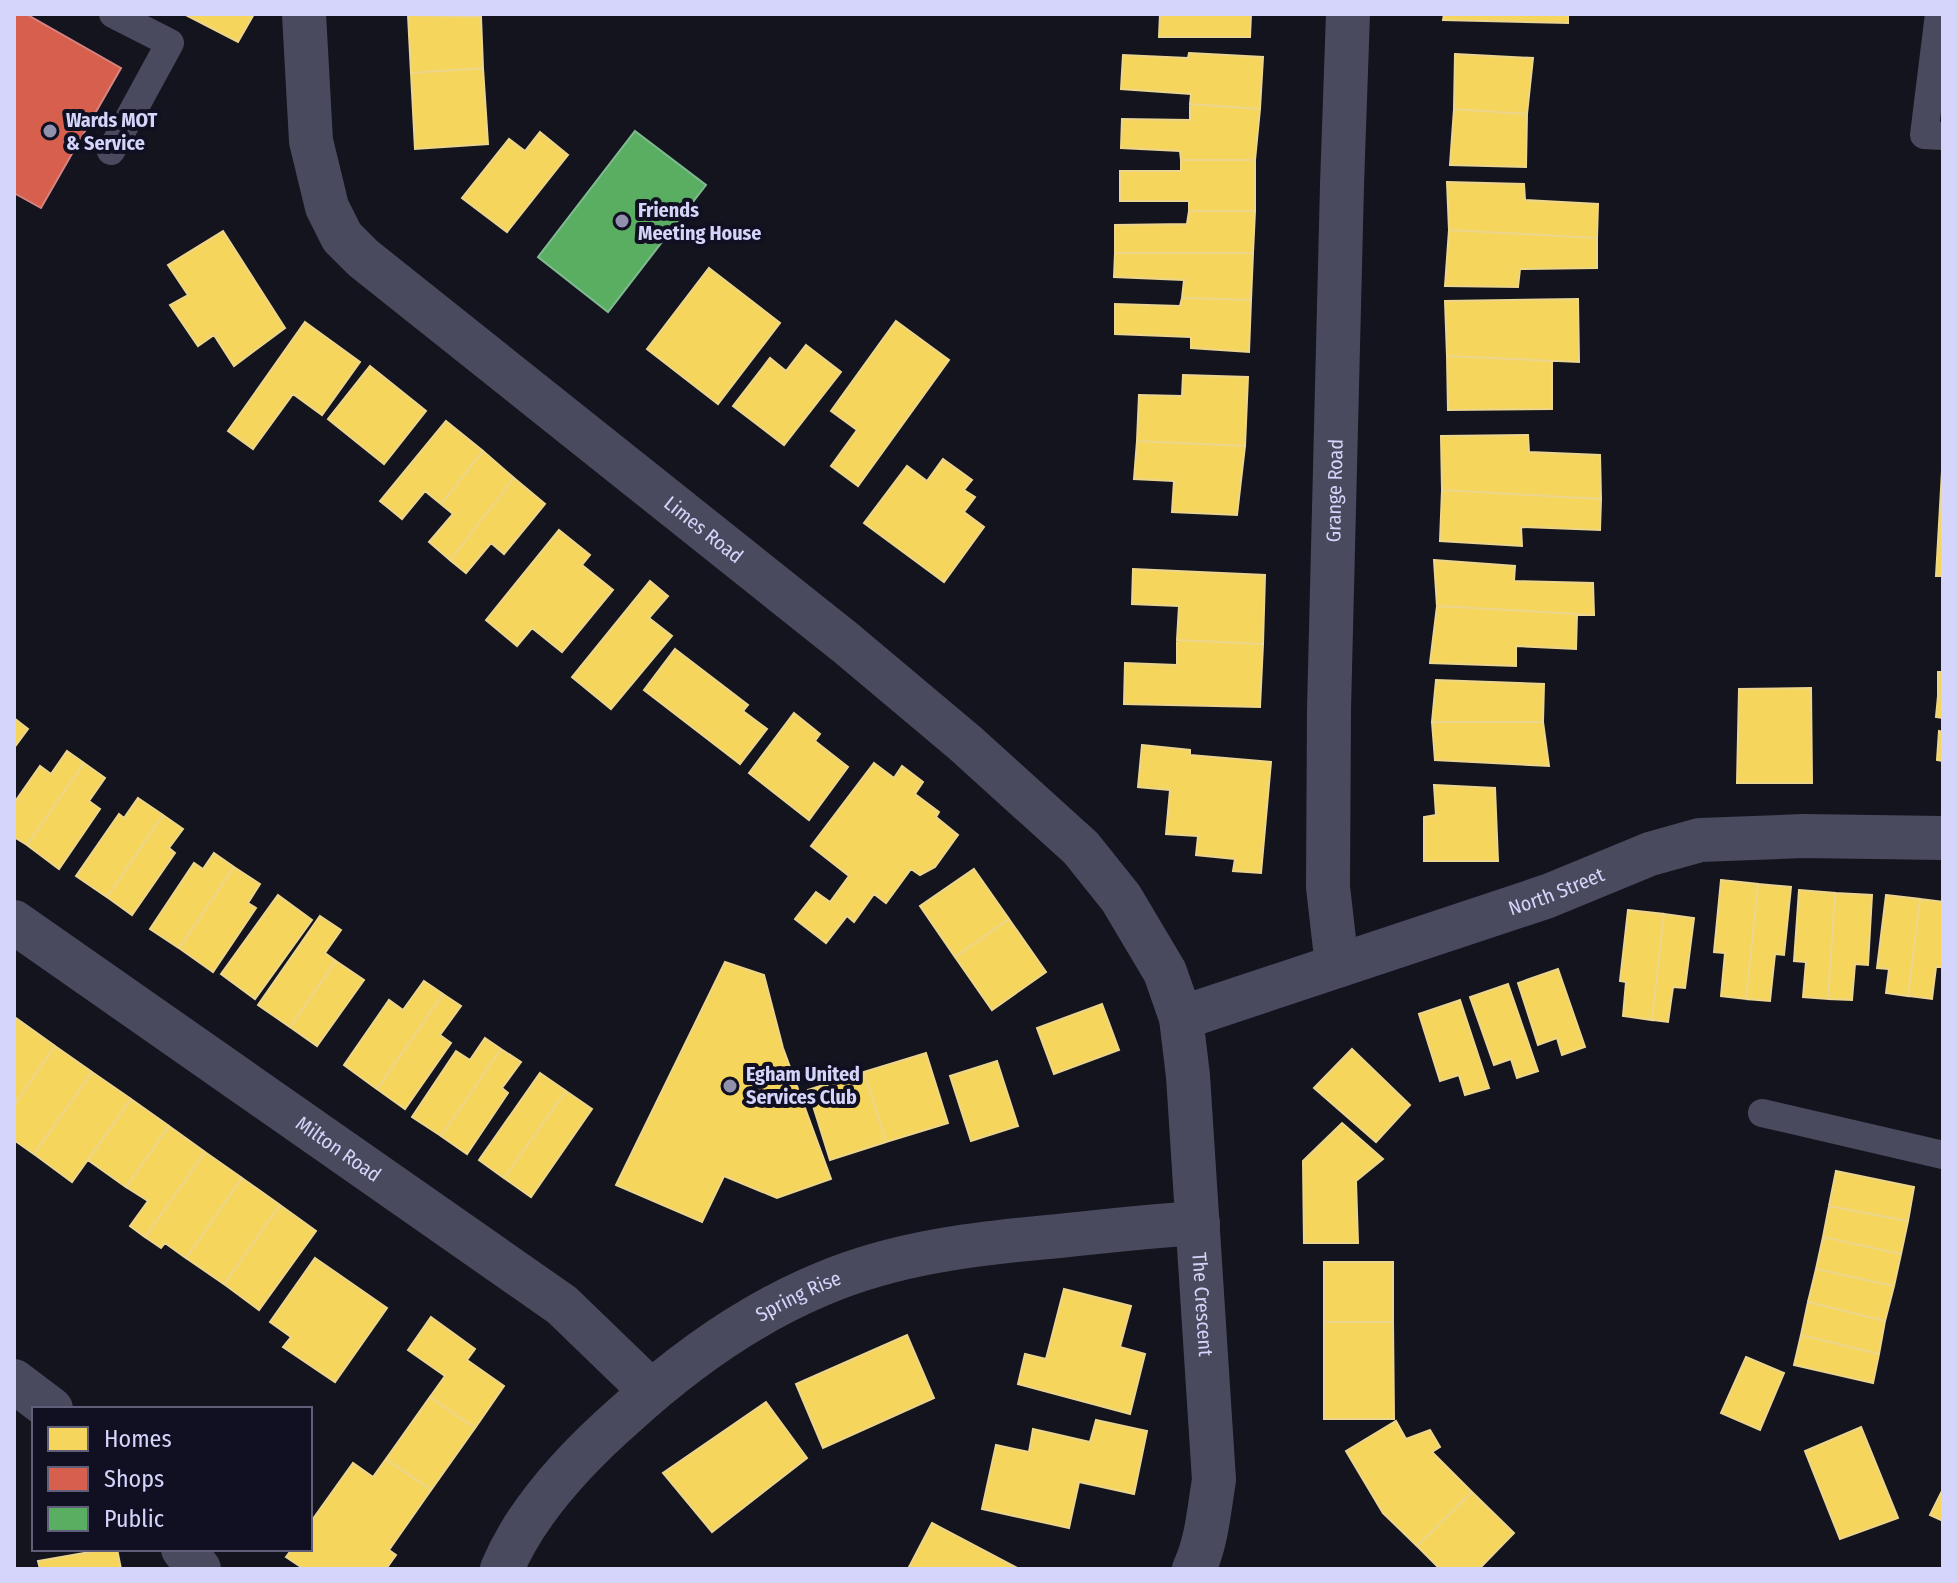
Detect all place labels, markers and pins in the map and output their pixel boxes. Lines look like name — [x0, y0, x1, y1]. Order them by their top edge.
place label: Wards MOT & Service — [66, 108, 157, 155]
marker: Wards MOT & Service — [41, 122, 59, 140]
place label: Friends Meeting House — [638, 198, 761, 245]
marker: Friends Meeting House — [613, 212, 631, 230]
place label: Egham United Services Club — [746, 1062, 860, 1109]
marker: Egham United Services Club — [721, 1077, 739, 1095]

